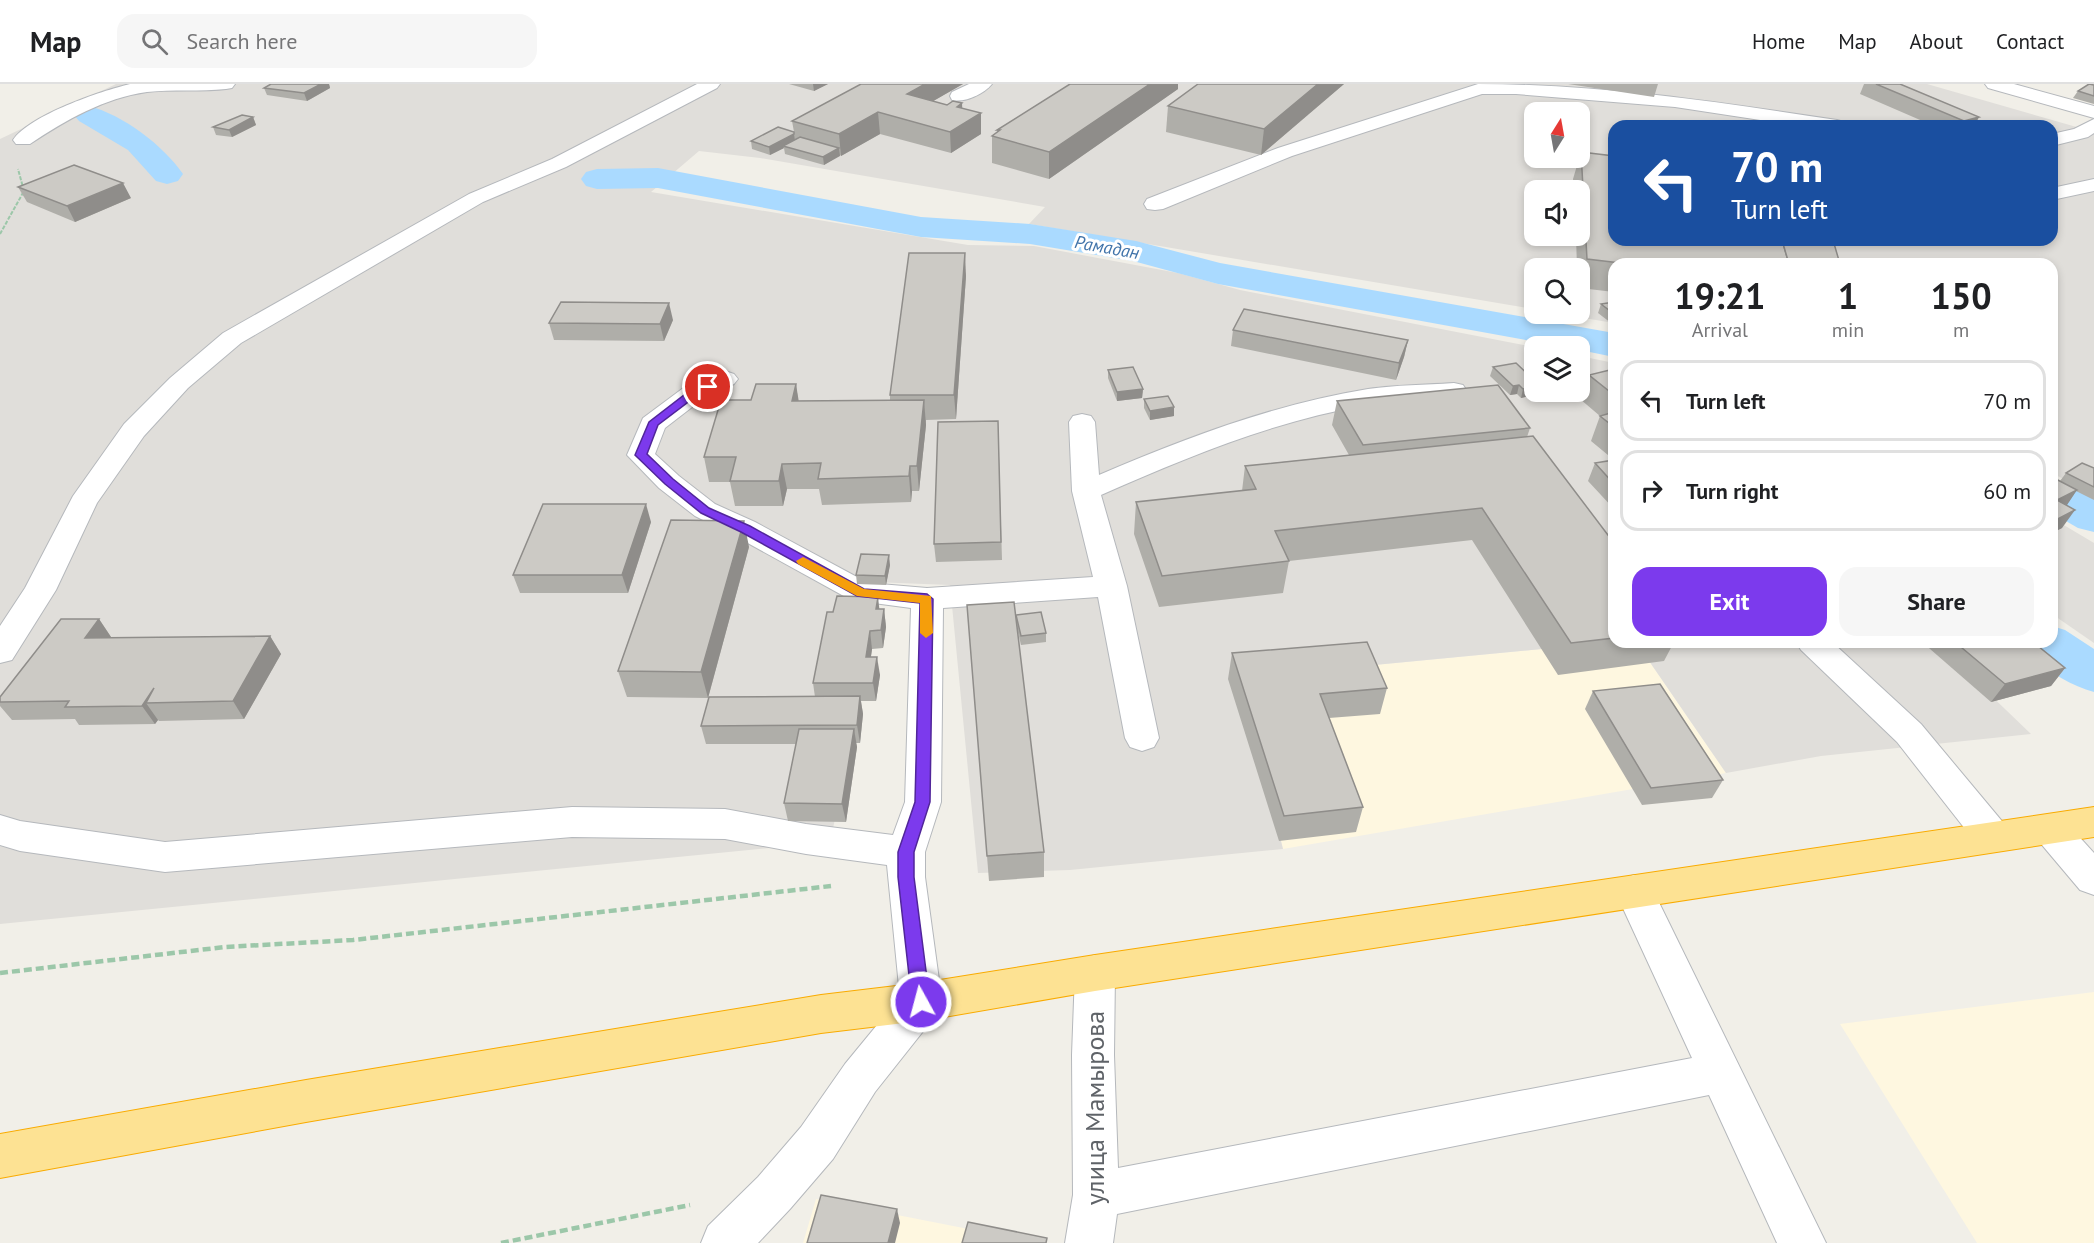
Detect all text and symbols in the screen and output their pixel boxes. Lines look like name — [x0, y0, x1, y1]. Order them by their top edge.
search box — [117, 14, 537, 68]
text: Map — [30, 23, 81, 60]
icon: search — [138, 25, 171, 58]
text: Search here — [186, 27, 297, 55]
text: Home — [1752, 28, 1805, 55]
text: Map — [1838, 28, 1877, 55]
text: About — [1910, 28, 1963, 55]
text: Contact — [1996, 28, 2064, 55]
north arrow — [1524, 102, 1590, 168]
map controls — [1524, 102, 1590, 402]
text: 70 m — [1731, 139, 1823, 194]
icon: left — [1632, 144, 1710, 222]
button: sound — [1524, 180, 1590, 246]
text: Turn left — [1731, 192, 1828, 226]
water label: Рамадан — [1073, 230, 1142, 264]
button: search — [1524, 258, 1590, 324]
text: 19:21 — [1674, 272, 1766, 319]
text: 1 — [1838, 272, 1858, 319]
text: 150 — [1931, 272, 1992, 319]
text: Arrival — [1692, 317, 1748, 343]
text: min — [1832, 317, 1864, 343]
text: m — [1953, 317, 1969, 343]
button: layers — [1524, 336, 1590, 402]
pin — [682, 361, 733, 412]
icon: arrive — [691, 370, 724, 403]
icon: left — [1635, 384, 1668, 417]
text: Turn left — [1686, 387, 1766, 415]
text: 70 m — [1983, 387, 2031, 415]
icon: right — [1635, 474, 1668, 507]
text: Turn right — [1686, 477, 1778, 505]
text: 60 m — [1983, 477, 2031, 505]
button: Exit — [1632, 567, 1827, 636]
button: Share — [1839, 567, 2034, 636]
position arrow — [889, 970, 953, 1034]
street label: улица Мамырова — [1078, 1011, 1111, 1205]

